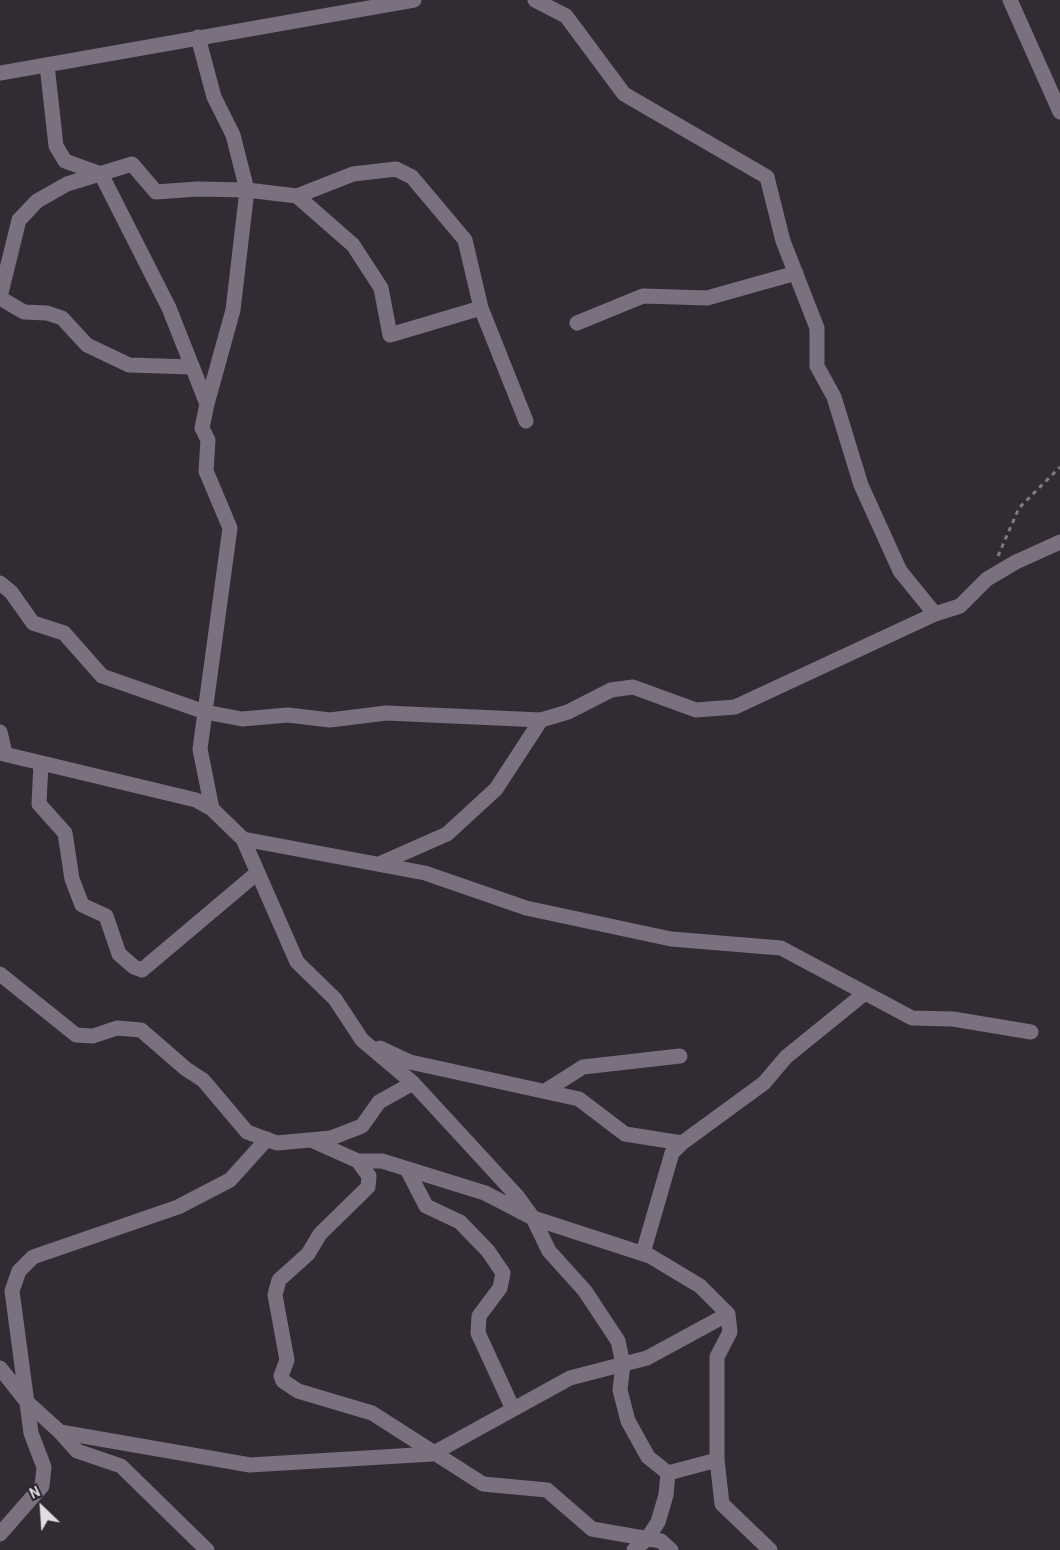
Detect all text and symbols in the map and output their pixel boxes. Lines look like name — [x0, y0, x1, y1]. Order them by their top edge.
north arrow — [12, 1478, 72, 1538]
text: N — [25, 1480, 43, 1504]

